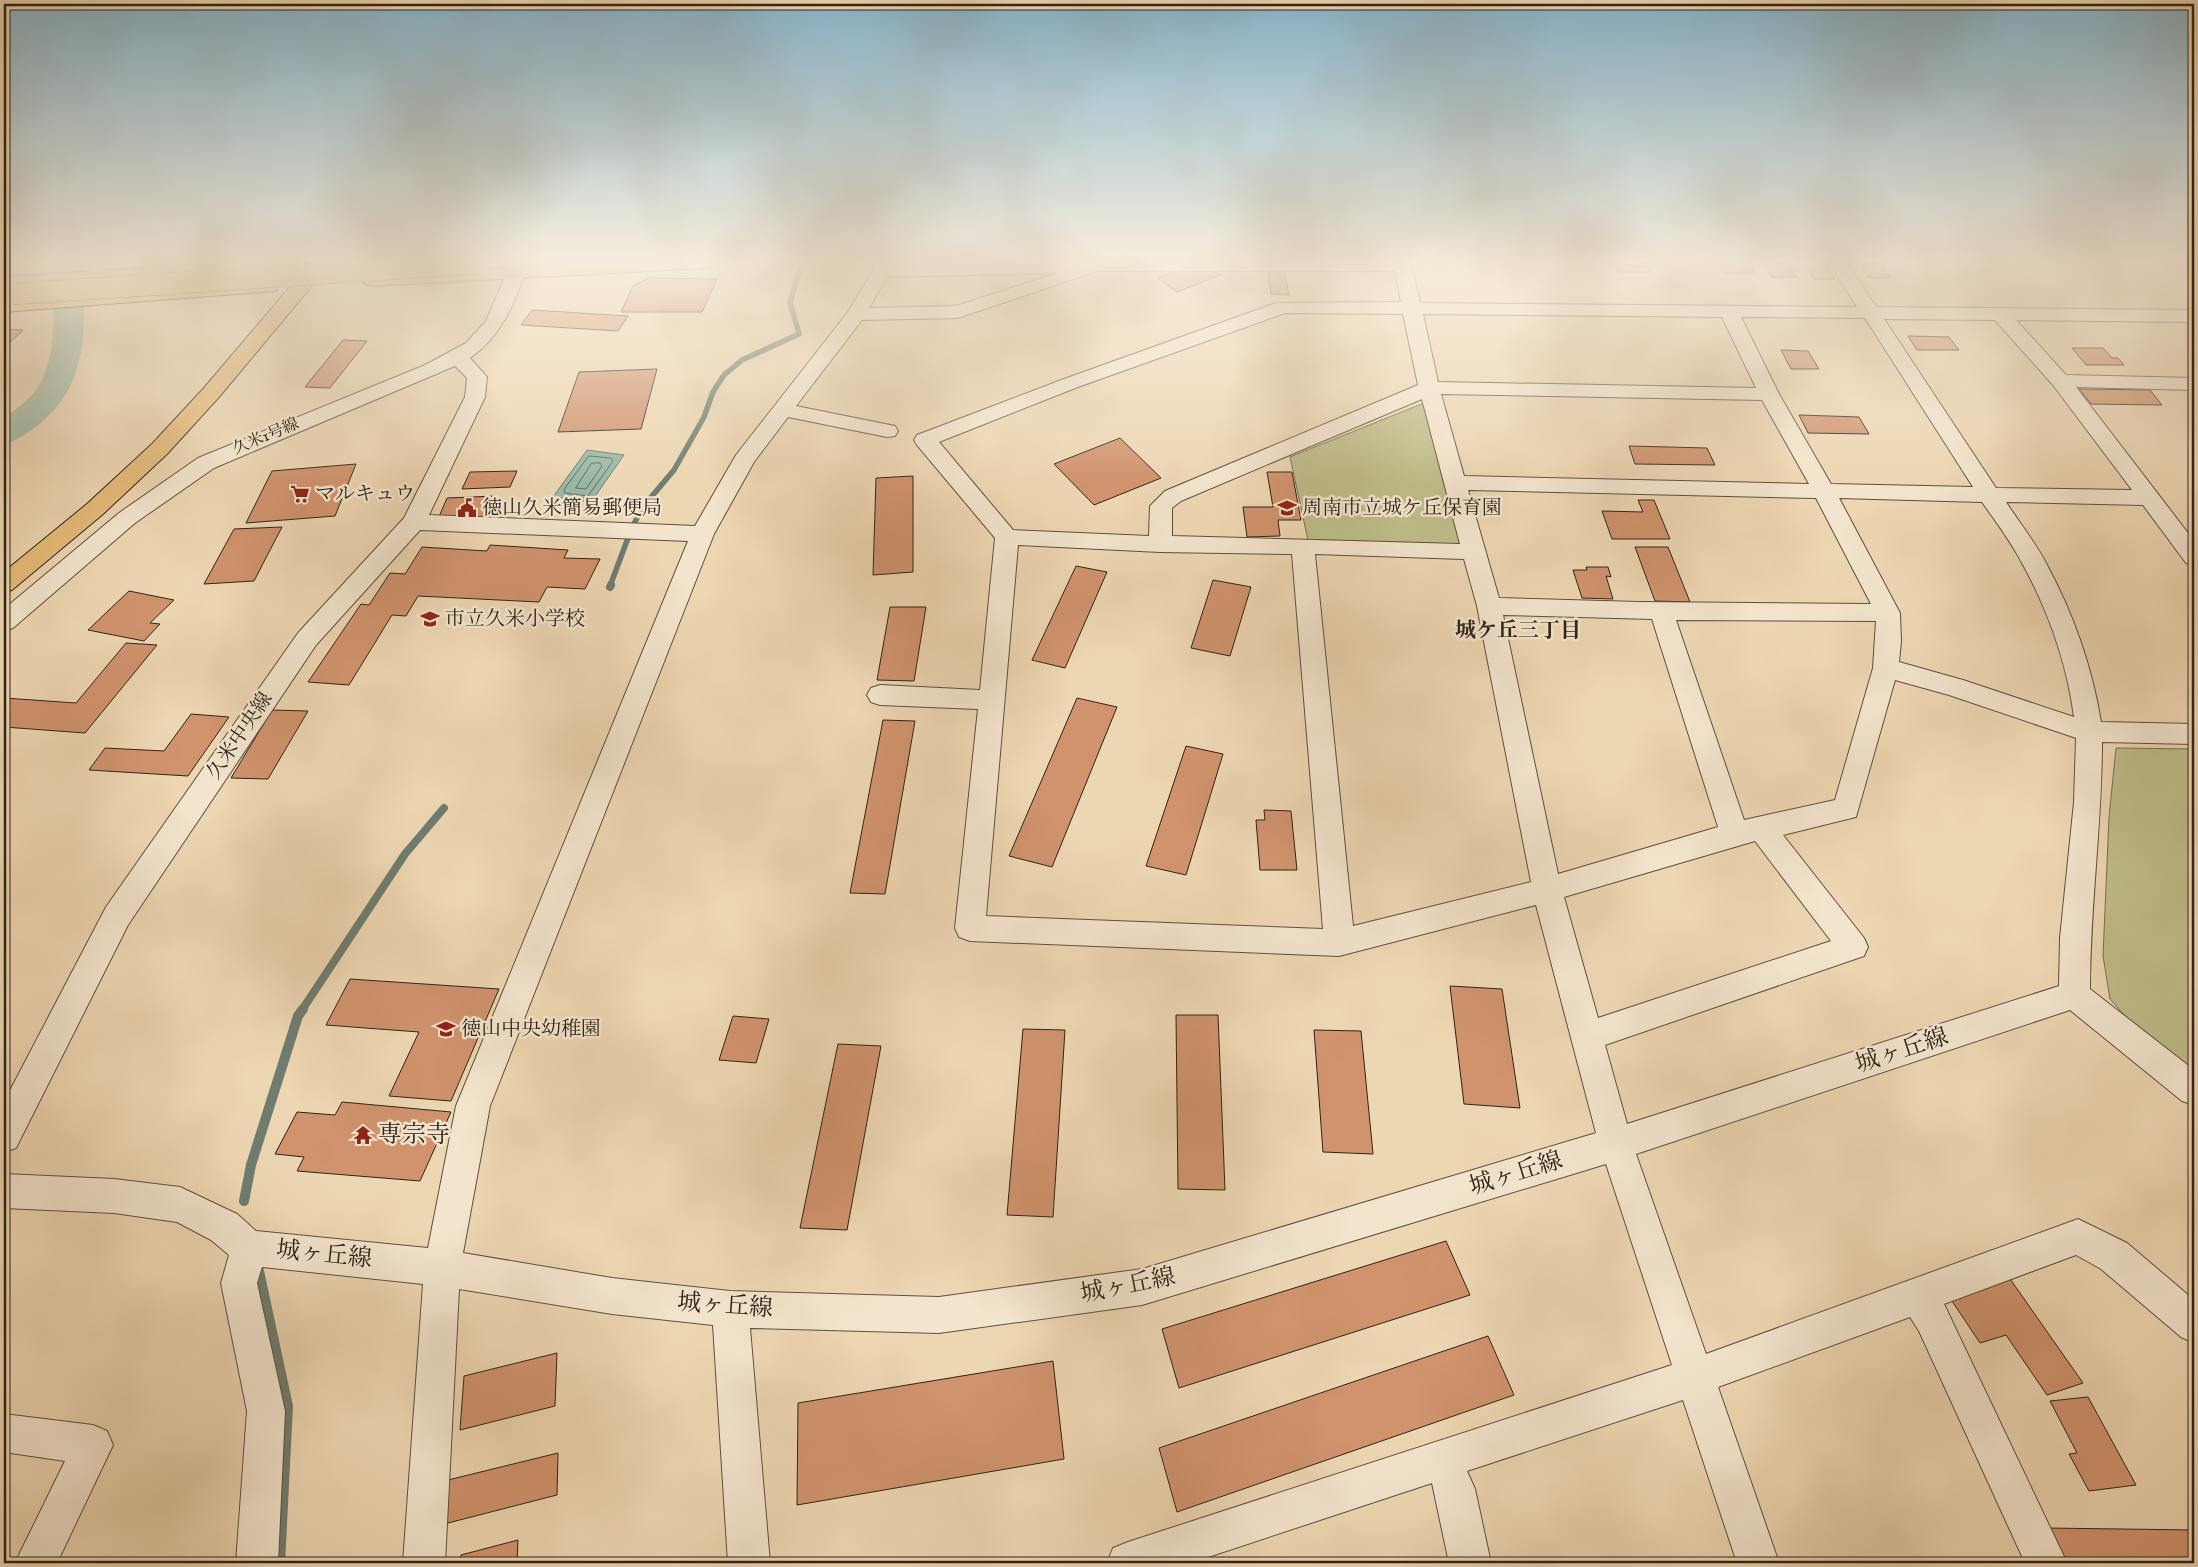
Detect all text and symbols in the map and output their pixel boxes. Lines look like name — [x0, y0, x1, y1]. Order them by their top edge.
street label: 久米1号線 — [230, 414, 302, 460]
place label: マルキュウ — [315, 482, 415, 507]
supermarket icon: マルキュウ — [289, 483, 311, 505]
place label: 徳山久米簡易郵便局 — [482, 496, 662, 521]
place label: 周南市立城ケ丘保育園 — [1302, 496, 1502, 521]
public building icon: 徳山久米簡易郵便局 — [456, 497, 478, 519]
school or university icon: 周南市立城ケ丘保育園 — [1276, 497, 1298, 519]
place label: 市立久米小学校 — [445, 607, 585, 632]
school or university icon: 市立久米小学校 — [419, 608, 441, 630]
district label: 城ケ丘三丁目 — [1455, 618, 1581, 645]
street label: 久米中央線 — [202, 688, 278, 784]
place label: 徳山中央幼稚園 — [461, 1017, 601, 1042]
school or university icon: 徳山中央幼稚園 — [435, 1018, 457, 1040]
street label: 城ヶ丘線 — [1852, 1021, 1952, 1081]
place label: 専宗寺 — [378, 1120, 450, 1151]
temple icon: 専宗寺 — [352, 1124, 374, 1146]
street label: 城ヶ丘線 — [1466, 1145, 1566, 1203]
street label: 城ヶ丘線 — [275, 1235, 373, 1275]
street label: 城ヶ丘線 — [1078, 1262, 1178, 1310]
street label: 城ヶ丘線 — [676, 1287, 774, 1325]

